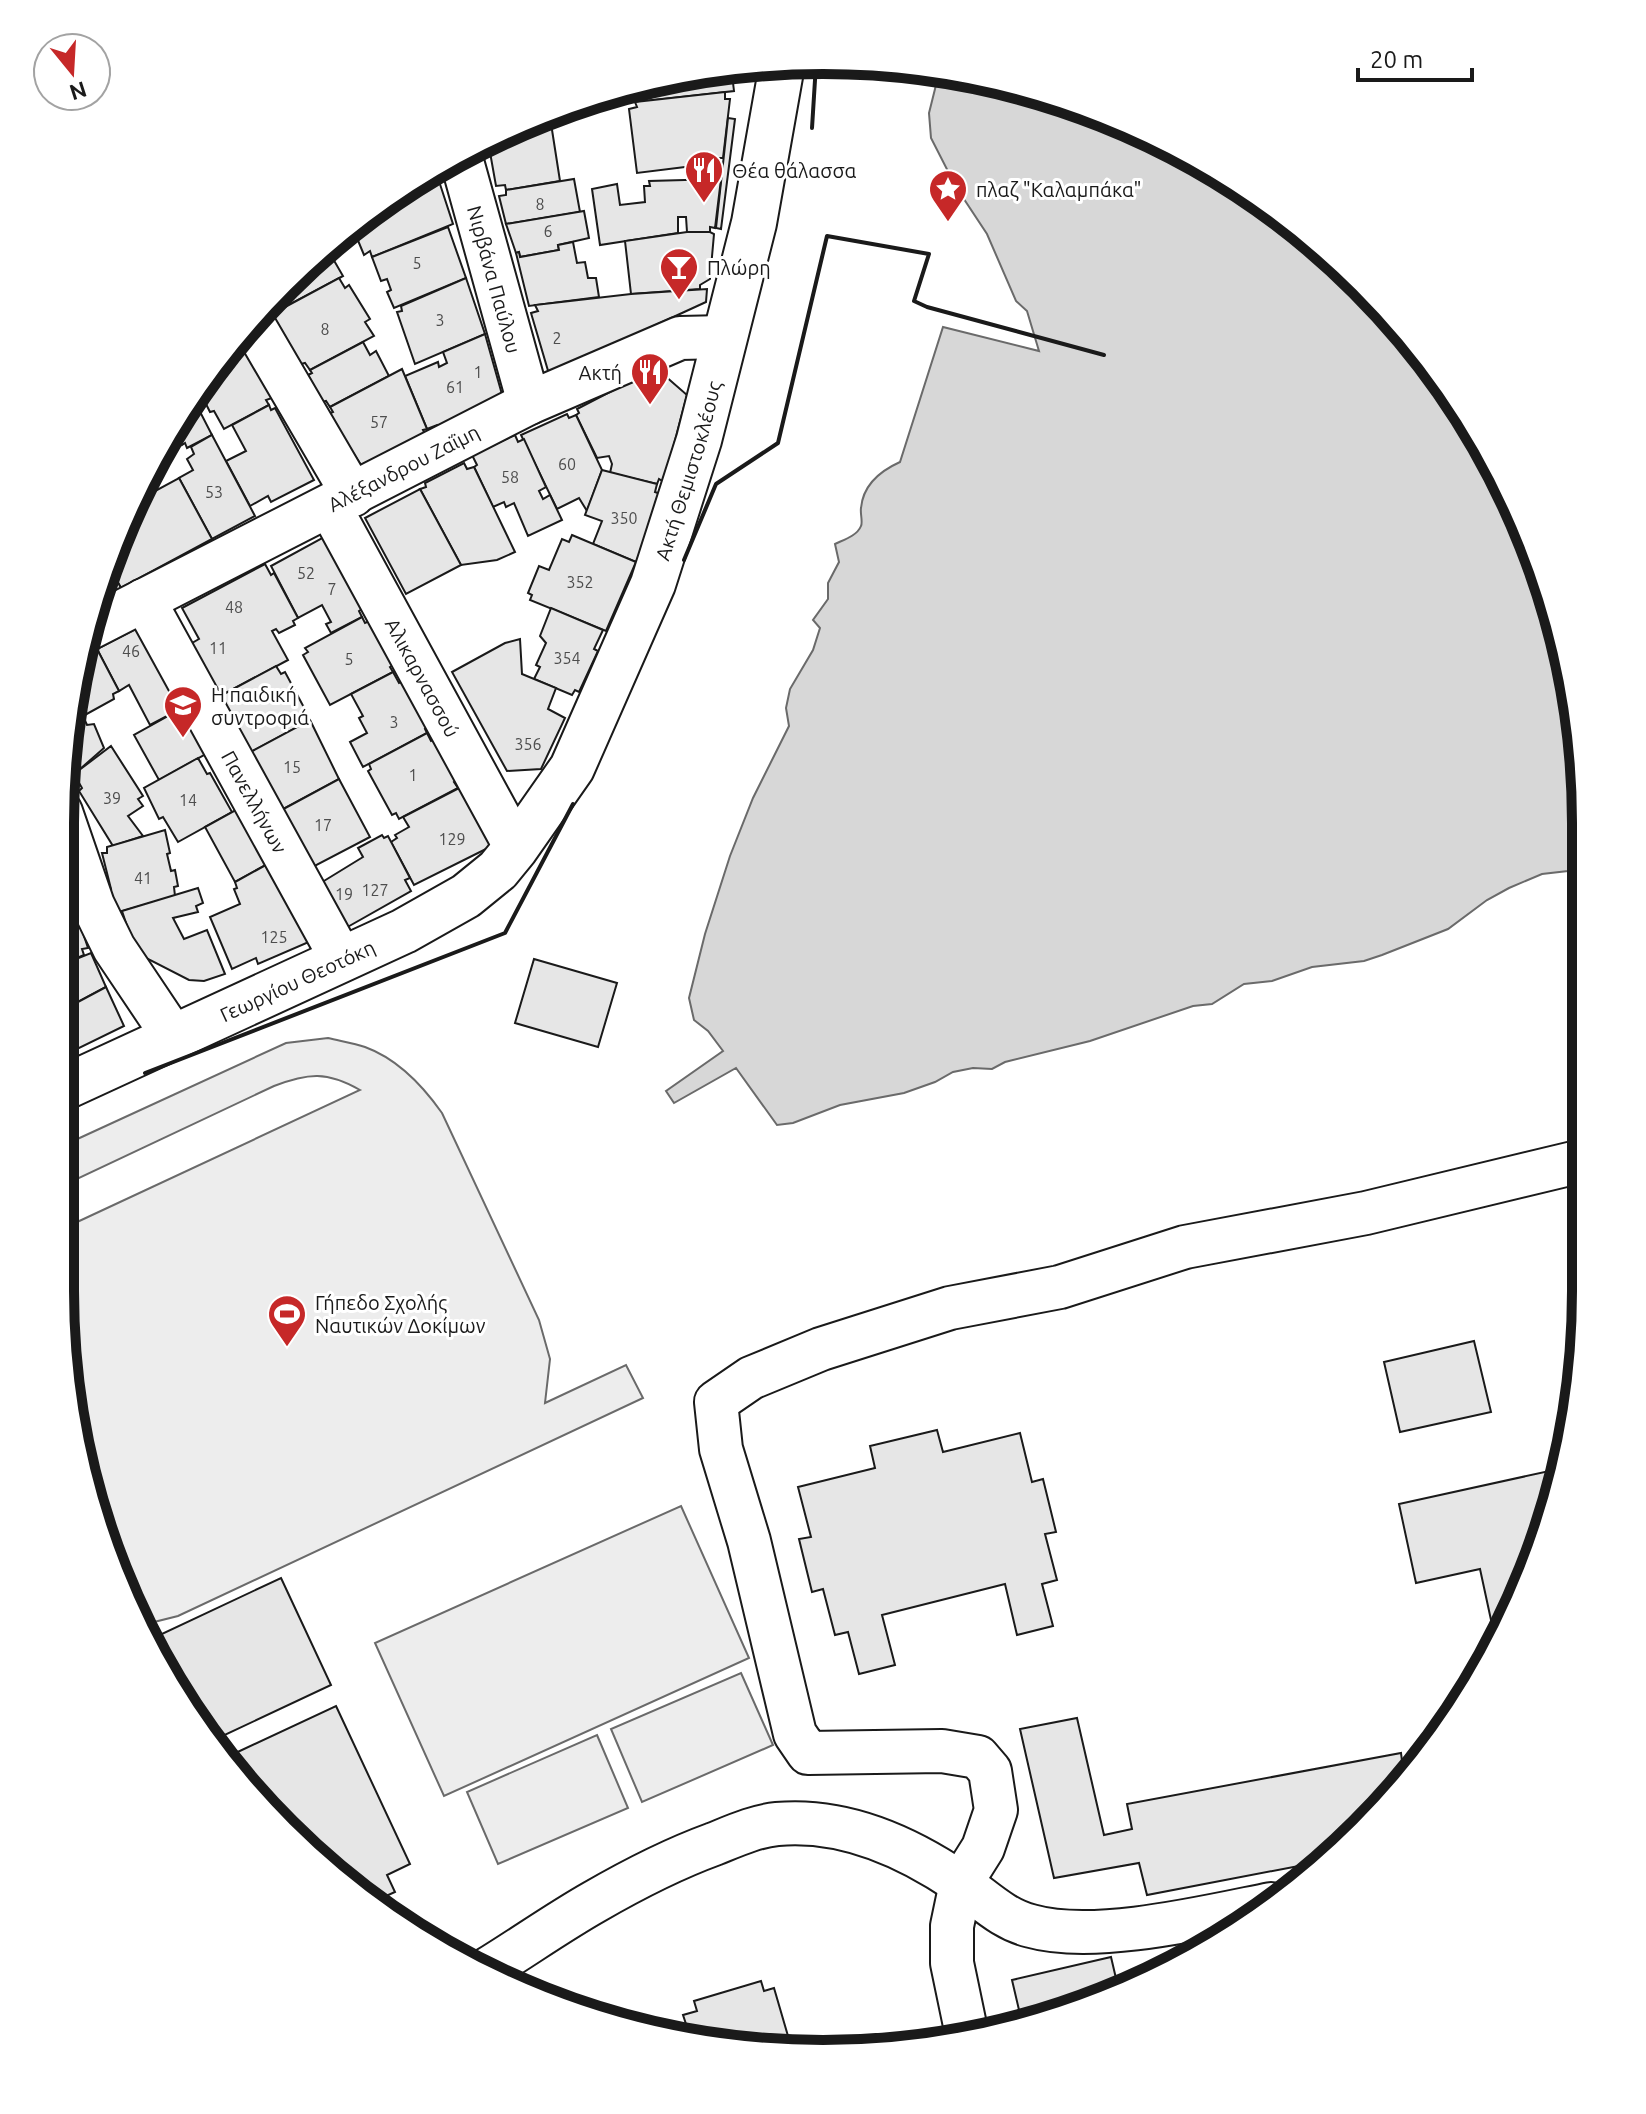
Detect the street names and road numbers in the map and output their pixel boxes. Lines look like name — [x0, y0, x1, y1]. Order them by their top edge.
street label: Νιρβάνα Παύλου — [463, 203, 526, 356]
street label: Ακτή Θεμιστοκλέους — [650, 378, 725, 563]
street label: Αλέξανδρου Ζαΐμη — [324, 419, 483, 516]
street label: Αλικαρνασσού — [381, 614, 465, 741]
street label: Πανελλήνων — [217, 746, 292, 857]
street label: Γεωργίου Θεοτόκη — [216, 935, 378, 1026]

